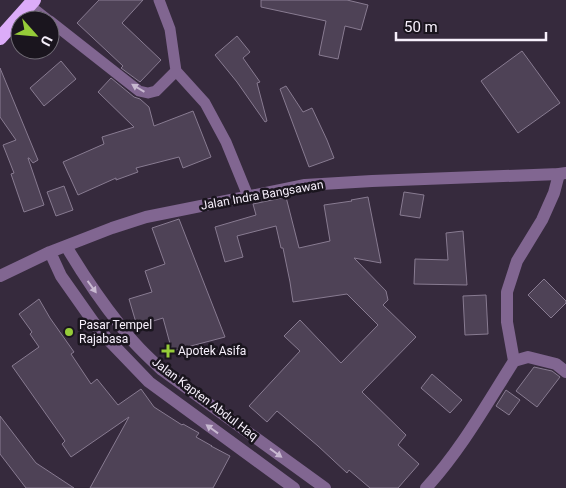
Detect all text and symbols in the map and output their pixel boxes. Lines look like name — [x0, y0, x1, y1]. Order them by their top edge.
north arrow — [10, 10, 60, 60]
scale bar — [396, 10, 546, 42]
text: 50 m — [404, 18, 438, 36]
text: U — [37, 33, 56, 49]
one-way arrow — [130, 84, 145, 92]
street label: Jalan Indra Bangsawan — [200, 177, 324, 213]
one-way arrow — [87, 280, 97, 294]
place label: Pasar Tempel Rajabasa — [79, 318, 152, 346]
marker: Pasar Tempel Rajabasa — [63, 326, 75, 338]
place label: Apotek Asifa — [178, 344, 246, 358]
marker: Apotek Asifa — [162, 345, 174, 357]
street label: Jalan Kapten Abdul Haq — [149, 355, 261, 443]
one-way arrow — [205, 424, 219, 434]
one-way arrow — [269, 448, 283, 458]

